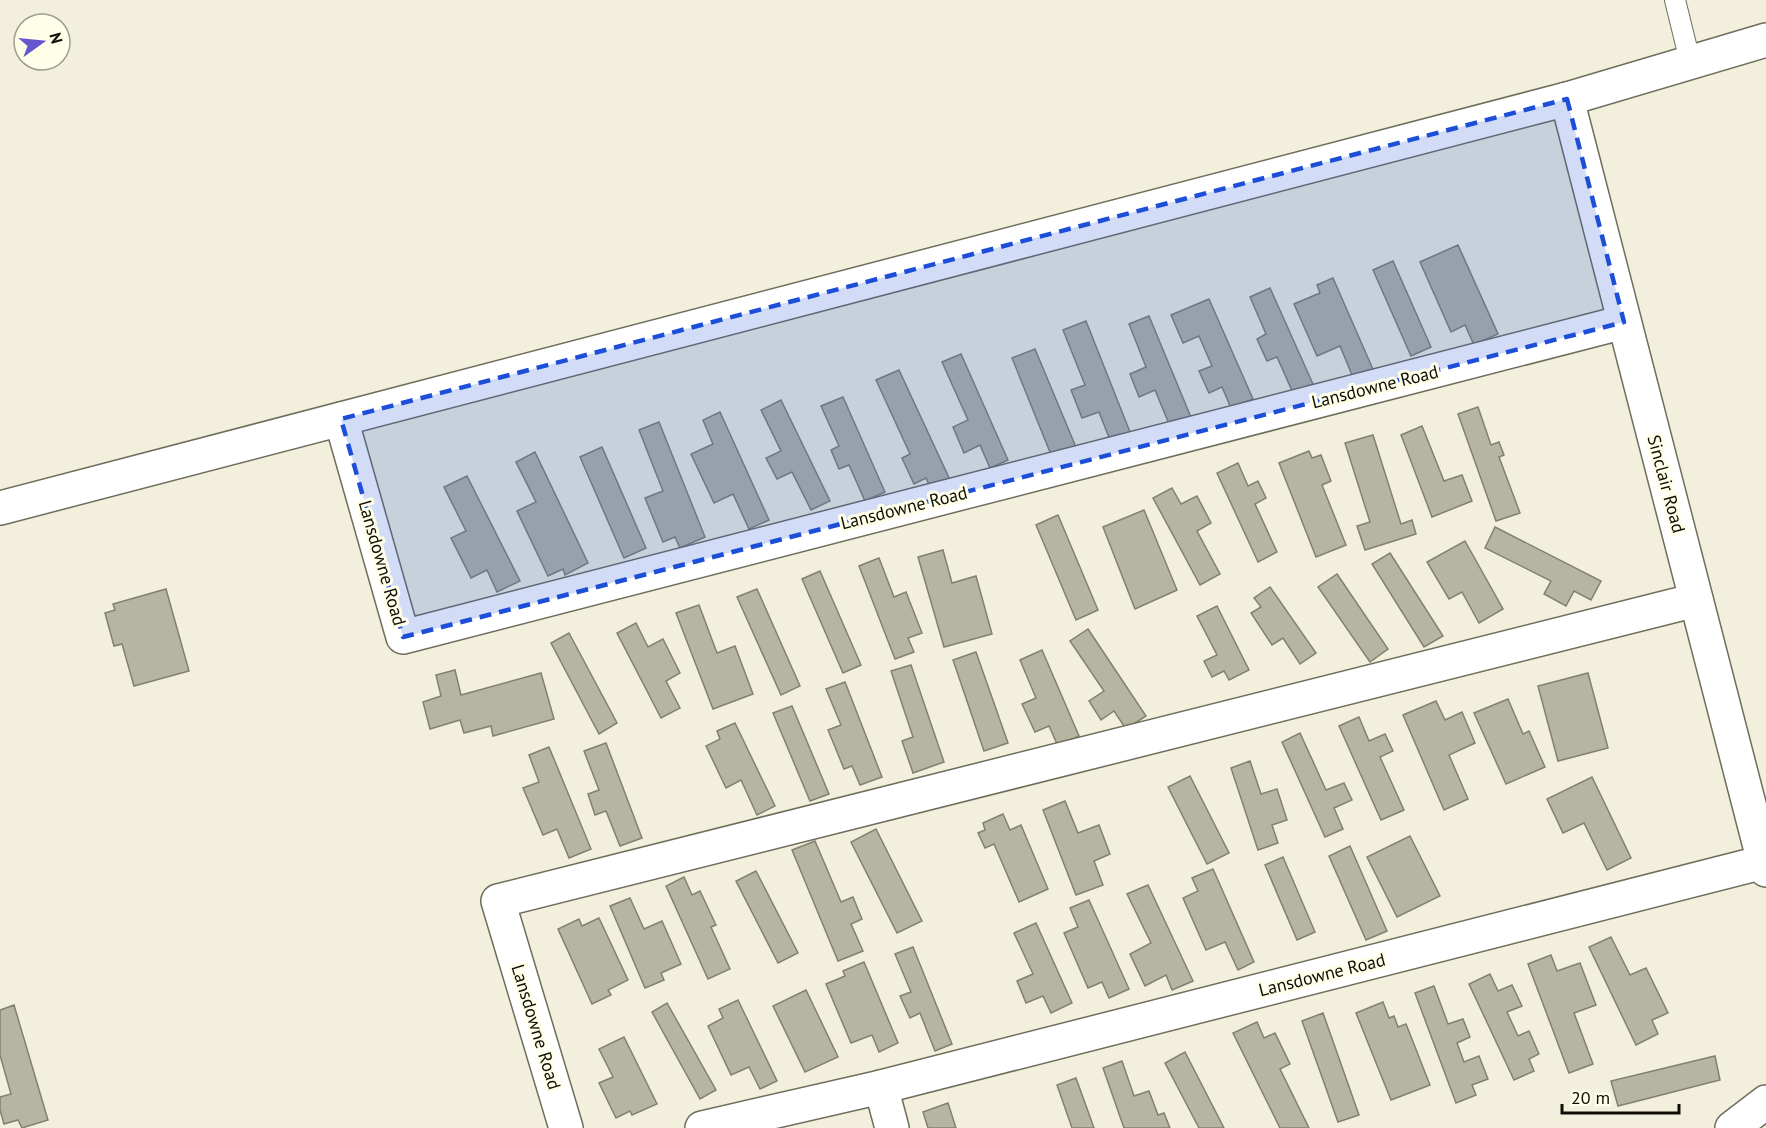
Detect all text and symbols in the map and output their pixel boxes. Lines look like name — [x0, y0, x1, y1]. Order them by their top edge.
north arrow — [12, 12, 72, 72]
text: N — [45, 30, 68, 46]
street label: Lansdowne Road — [1309, 360, 1441, 413]
street label: Sinclair Road — [1642, 432, 1691, 535]
street label: Lansdowne Road — [838, 481, 970, 534]
street label: Lansdowne Road — [354, 497, 411, 628]
street label: Lansdowne Road — [1256, 948, 1388, 1001]
street label: Lansdowne Road — [507, 962, 566, 1092]
scale bar — [1562, 1077, 1679, 1115]
text: 20 m — [1571, 1086, 1610, 1109]

